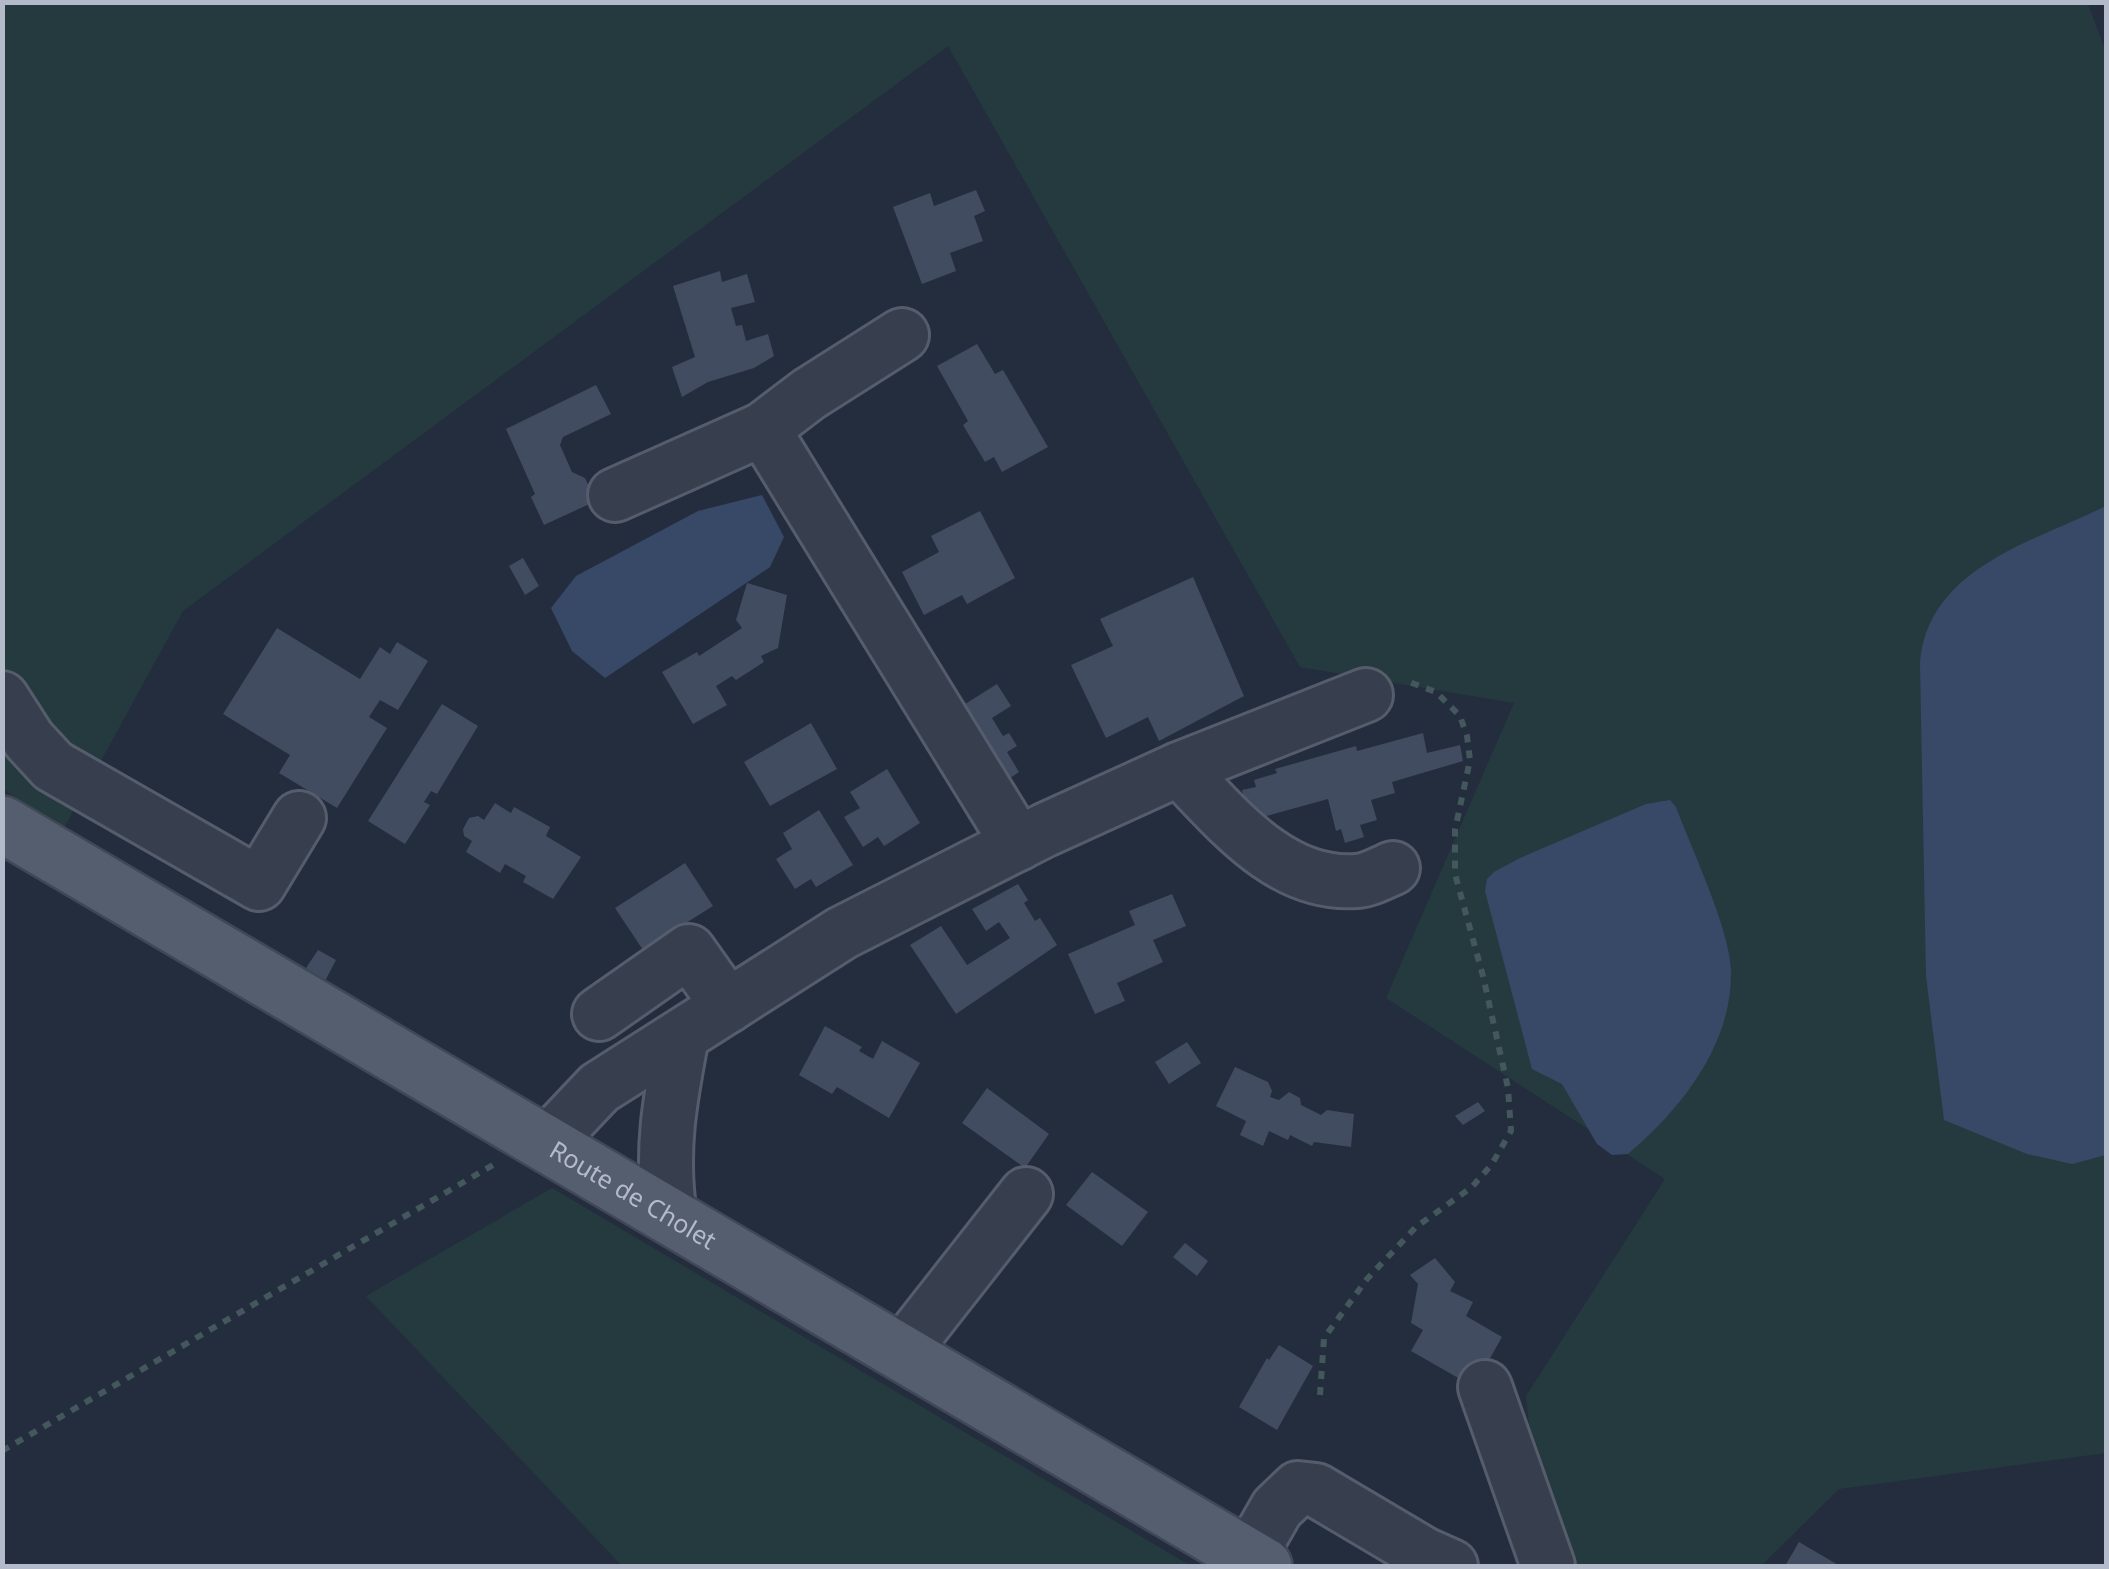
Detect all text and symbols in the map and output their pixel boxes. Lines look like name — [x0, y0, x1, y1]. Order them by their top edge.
street label: Route de Cholet — [544, 1132, 723, 1256]

